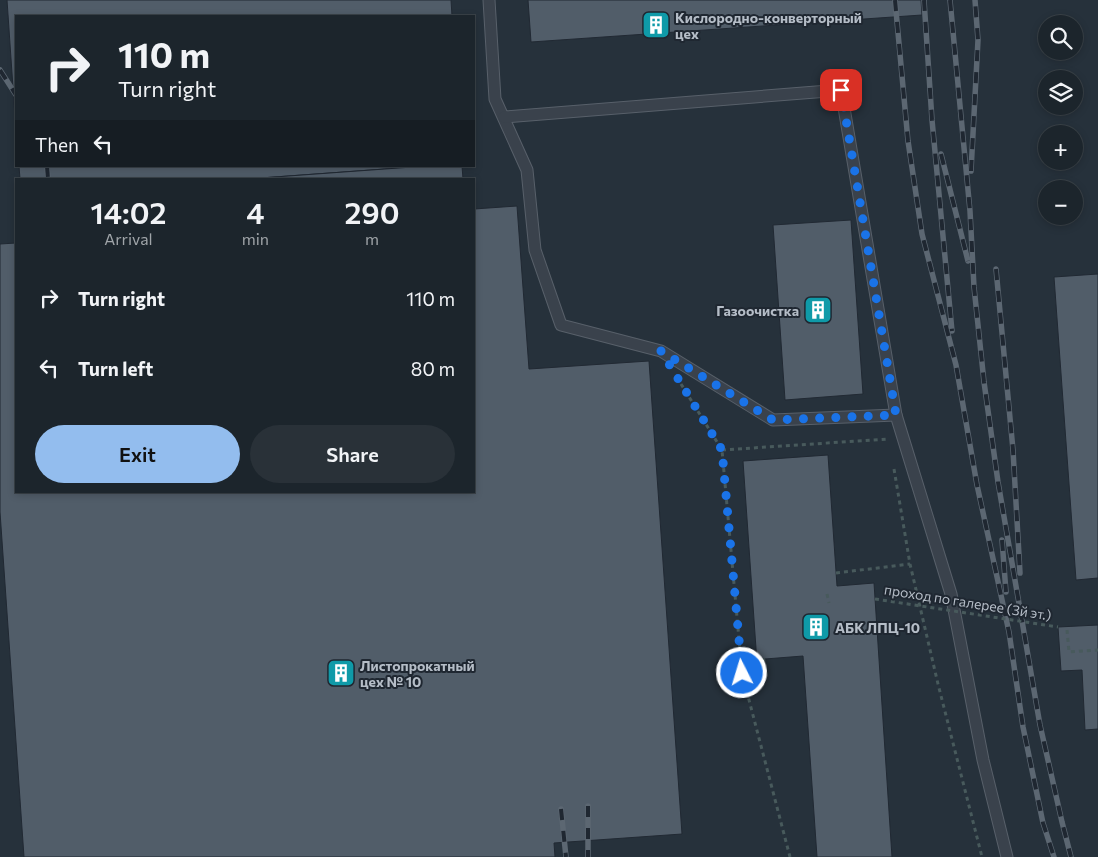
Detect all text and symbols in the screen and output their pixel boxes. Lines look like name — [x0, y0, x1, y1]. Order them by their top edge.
place label: Кислородно-конверторный цех — [675, 9, 862, 42]
building icon: Кислородно-конверторный цех — [641, 10, 671, 40]
map controls — [1038, 15, 1083, 225]
button: search — [1038, 15, 1083, 60]
text: 110 m — [118, 32, 210, 75]
icon: right — [35, 35, 100, 100]
pin — [820, 69, 862, 111]
button: layers — [1038, 70, 1083, 115]
text: Turn right — [118, 75, 216, 102]
icon: arrive — [827, 76, 855, 104]
button: + — [1038, 125, 1083, 170]
icon: left — [89, 130, 117, 158]
text: Then — [35, 133, 79, 156]
button: − — [1038, 180, 1083, 225]
text: 14:02 — [90, 193, 166, 230]
text: 4 — [246, 193, 265, 230]
text: 290 — [345, 193, 400, 230]
text: Arrival — [104, 229, 153, 248]
text: min — [242, 229, 269, 248]
text: m — [365, 229, 379, 248]
icon: right — [35, 284, 63, 312]
text: Turn right — [78, 287, 165, 310]
text: 110 m — [406, 287, 455, 310]
building icon: Газоочистка — [803, 295, 833, 325]
place label: Газоочистка — [716, 302, 799, 319]
icon: left — [35, 354, 63, 382]
text: Turn left — [78, 357, 153, 380]
text: 80 m — [411, 357, 455, 380]
button: Exit — [35, 425, 240, 483]
button: Share — [250, 425, 455, 483]
street label: проход по галерее (3й эт.) — [883, 580, 1053, 624]
building icon: АБК ЛПЦ-10 — [801, 612, 831, 642]
place label: АБК ЛПЦ-10 — [835, 619, 920, 636]
position arrow — [715, 646, 767, 698]
place label: Листопрокатный цех № 10 — [360, 657, 475, 690]
building icon: Листопрокатный цех № 10 — [326, 658, 356, 688]

